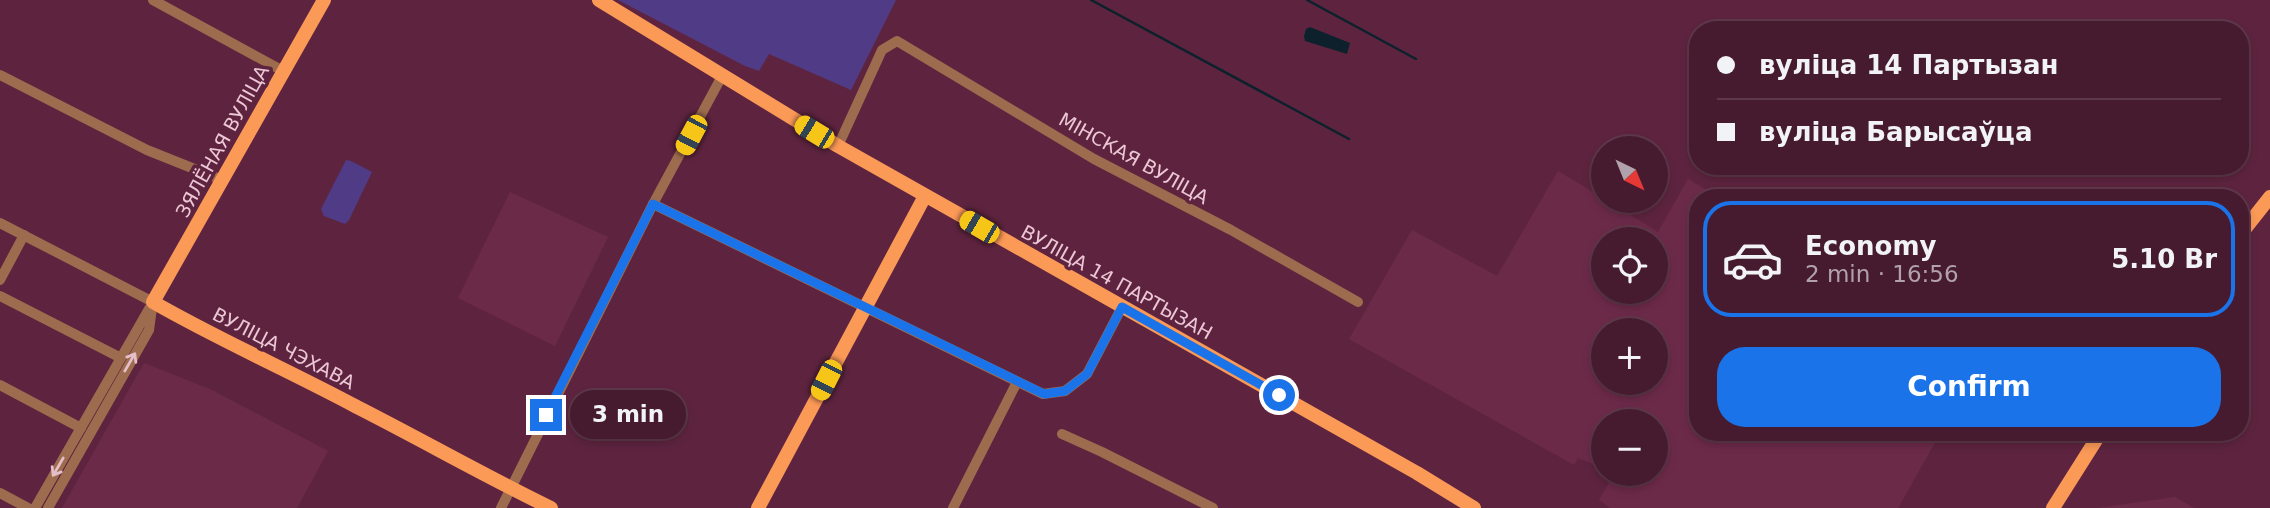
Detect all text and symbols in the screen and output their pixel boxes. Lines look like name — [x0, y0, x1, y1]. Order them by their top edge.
text: вуліца 14 Партызан — [1759, 50, 2059, 80]
street label: ЗЯЛЁНАЯ ВУЛІЦА — [171, 61, 273, 221]
street label: МІНСКАЯ ВУЛІЦА — [1055, 108, 1213, 208]
car — [672, 112, 711, 158]
car — [791, 112, 838, 152]
text: вуліца Барысаўца — [1759, 117, 2032, 147]
north arrow — [1591, 136, 1668, 214]
map controls — [1591, 136, 1668, 486]
car — [956, 207, 1003, 247]
street label: ВУЛІЦА 14 ПАРТЫЗАН — [1018, 220, 1216, 344]
button: locate — [1591, 227, 1668, 304]
icon: car — [1721, 228, 1784, 291]
text: Economy — [1805, 231, 1936, 261]
text: 5.10 Br — [2111, 244, 2217, 274]
text: 2 min · 16:56 — [1805, 261, 1959, 287]
street label: ВУЛІЦА ЧЭХАВА — [209, 303, 359, 393]
button: + — [1591, 318, 1668, 395]
button: Confirm — [1717, 347, 2221, 427]
one-way arrow — [124, 352, 138, 372]
car — [808, 357, 845, 403]
route start — [1263, 379, 1295, 411]
callout: 3 min — [570, 390, 686, 440]
route end — [530, 399, 562, 431]
text: 3 min — [592, 401, 664, 427]
button: − — [1591, 409, 1668, 486]
one-way arrow — [51, 457, 65, 477]

